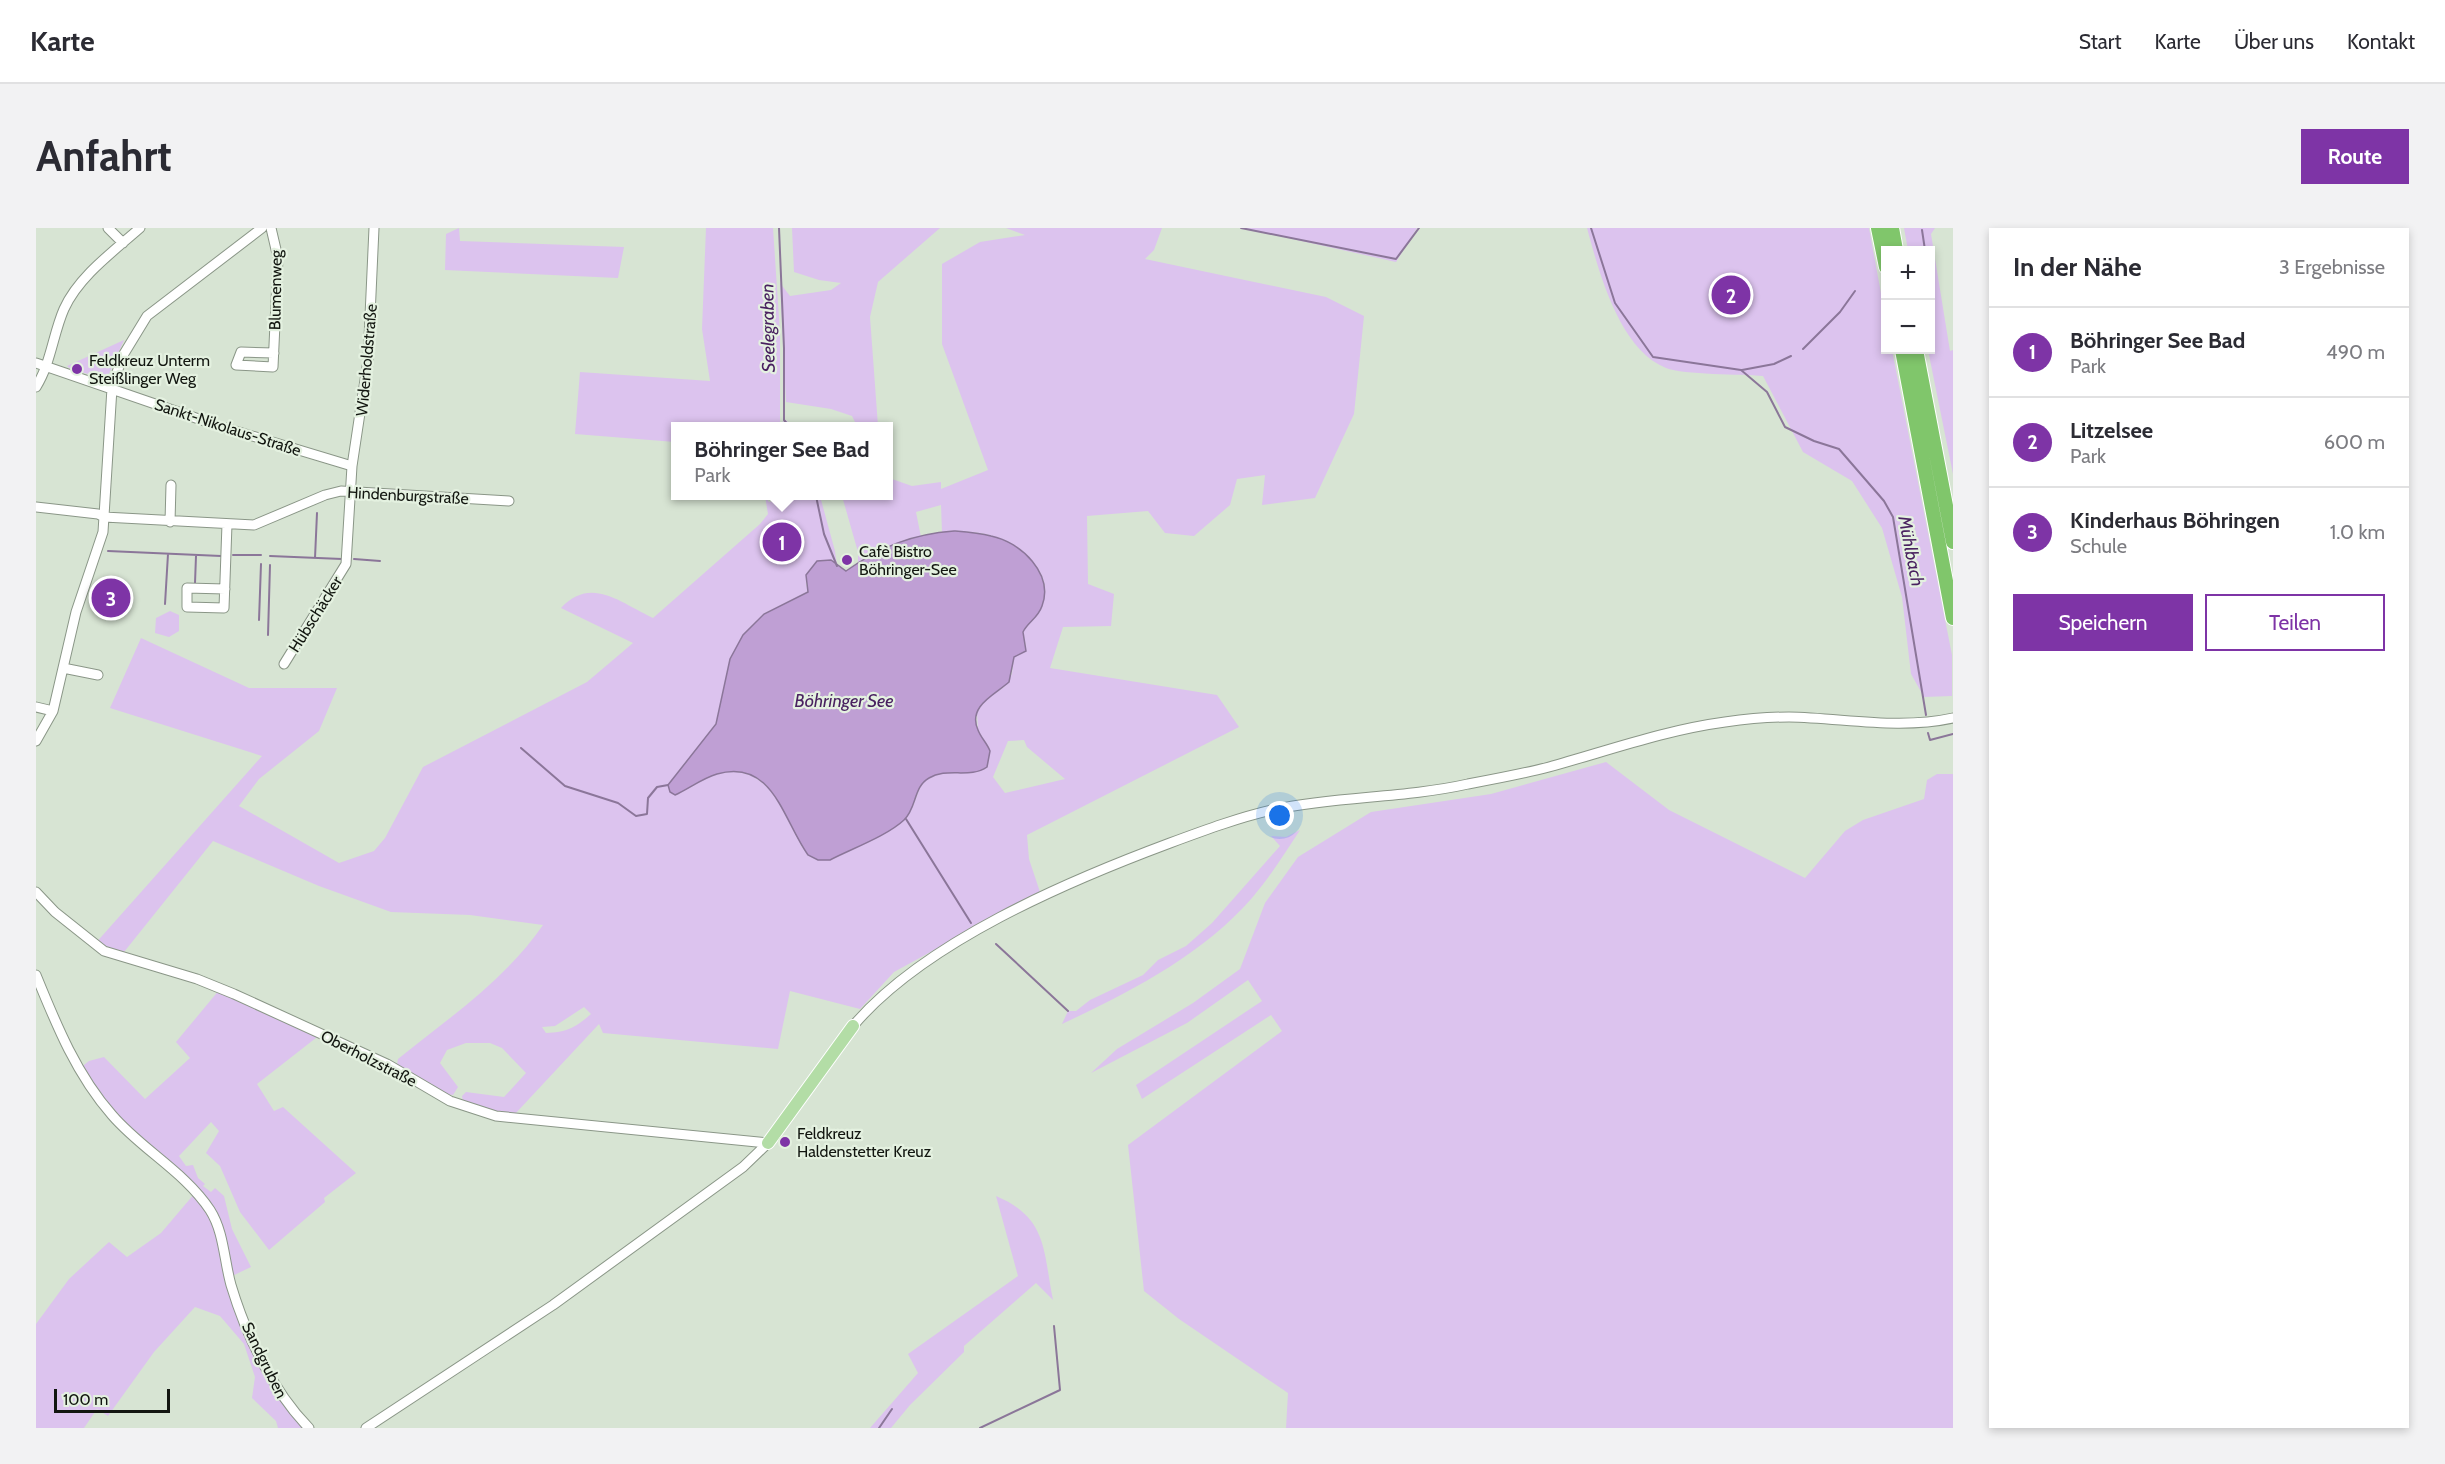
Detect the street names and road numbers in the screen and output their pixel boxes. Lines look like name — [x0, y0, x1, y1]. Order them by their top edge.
street label: Blumenweg — [265, 249, 286, 330]
street label: Widerholdstraße — [352, 303, 381, 417]
street label: Sankt-Nikolaus-Straße — [152, 395, 304, 460]
street label: Hindenburgstraße — [347, 483, 469, 508]
street label: Hübschäcker — [285, 572, 347, 656]
street label: Oberholzstraße — [318, 1026, 420, 1091]
street label: Sandgruben — [238, 1319, 291, 1401]

